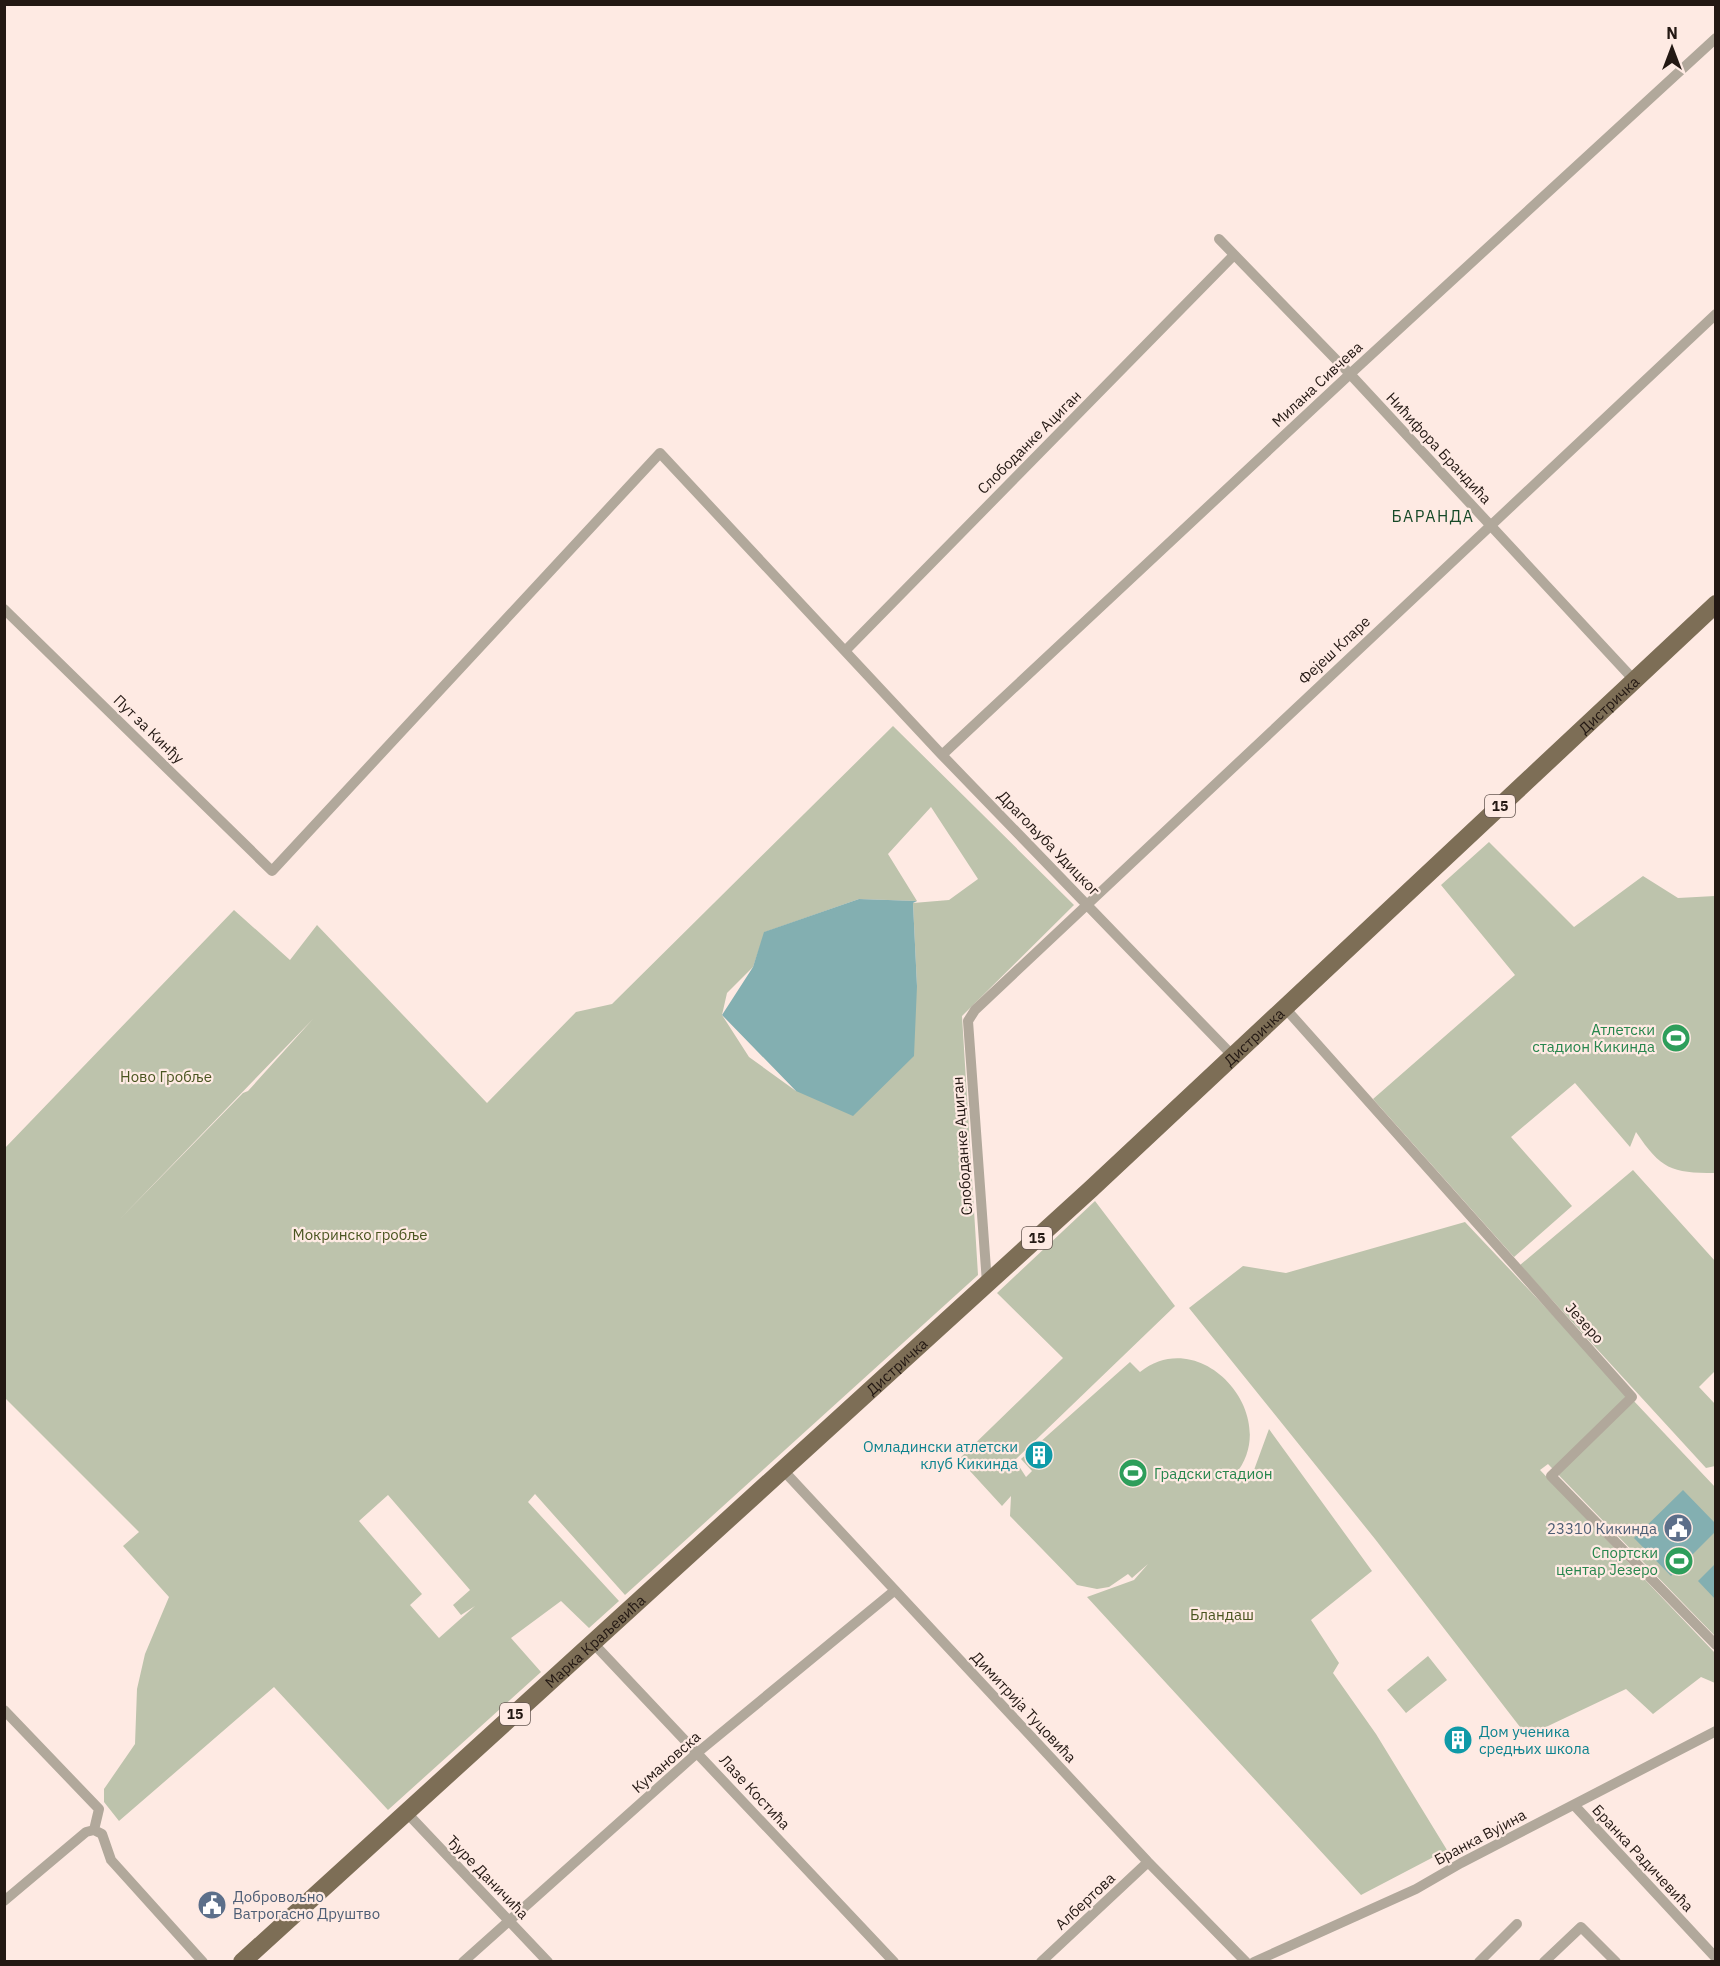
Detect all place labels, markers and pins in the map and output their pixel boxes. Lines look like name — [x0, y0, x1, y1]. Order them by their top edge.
place label: Атлетски стадион Кикинда — [1532, 1020, 1655, 1056]
sports icon: Атлетски стадион Кикинда — [1660, 1022, 1692, 1054]
place label: Омладински атлетски клуб Кикинда — [863, 1437, 1018, 1473]
building icon: Омладински атлетски клуб Кикинда — [1023, 1439, 1055, 1471]
sports icon: Градски стадион — [1117, 1457, 1149, 1489]
place label: Градски стадион — [1154, 1464, 1273, 1483]
public building icon: 23310 Кикинда — [1662, 1512, 1694, 1544]
place label: 23310 Кикинда — [1547, 1519, 1657, 1538]
place label: Спортски центар Језеро — [1556, 1543, 1658, 1579]
sports icon: Спортски центар Језеро — [1663, 1545, 1695, 1577]
place label: Дом ученика средњих школа — [1479, 1722, 1590, 1758]
building icon: Дом ученика средњих школа — [1442, 1724, 1474, 1756]
place label: Добровољно Ватрогасно Друштво — [233, 1887, 380, 1923]
public building icon: Добровољно Ватрогасно Друштво — [196, 1889, 228, 1921]

